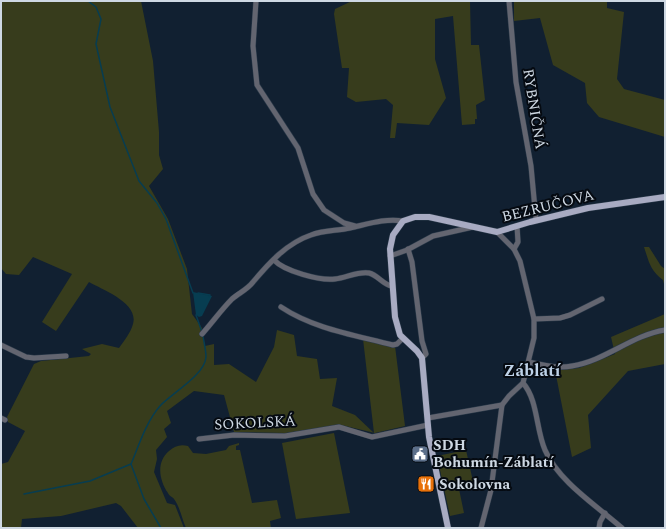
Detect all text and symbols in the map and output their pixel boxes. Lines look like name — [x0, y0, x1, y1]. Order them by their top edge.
street label: RYBNIČNÁ — [516, 67, 552, 151]
street label: BEZRUČOVA — [499, 183, 597, 229]
district label: Záblatí — [503, 358, 562, 384]
street label: SOKOLSKÁ — [214, 409, 296, 437]
place label: SDH Bohumín-Záblatí — [433, 434, 554, 474]
public building icon: SDH Bohumín-Záblatí — [410, 444, 430, 464]
place label: Sokolovna — [439, 473, 511, 496]
restaurant icon: Sokolovna — [416, 474, 436, 494]

